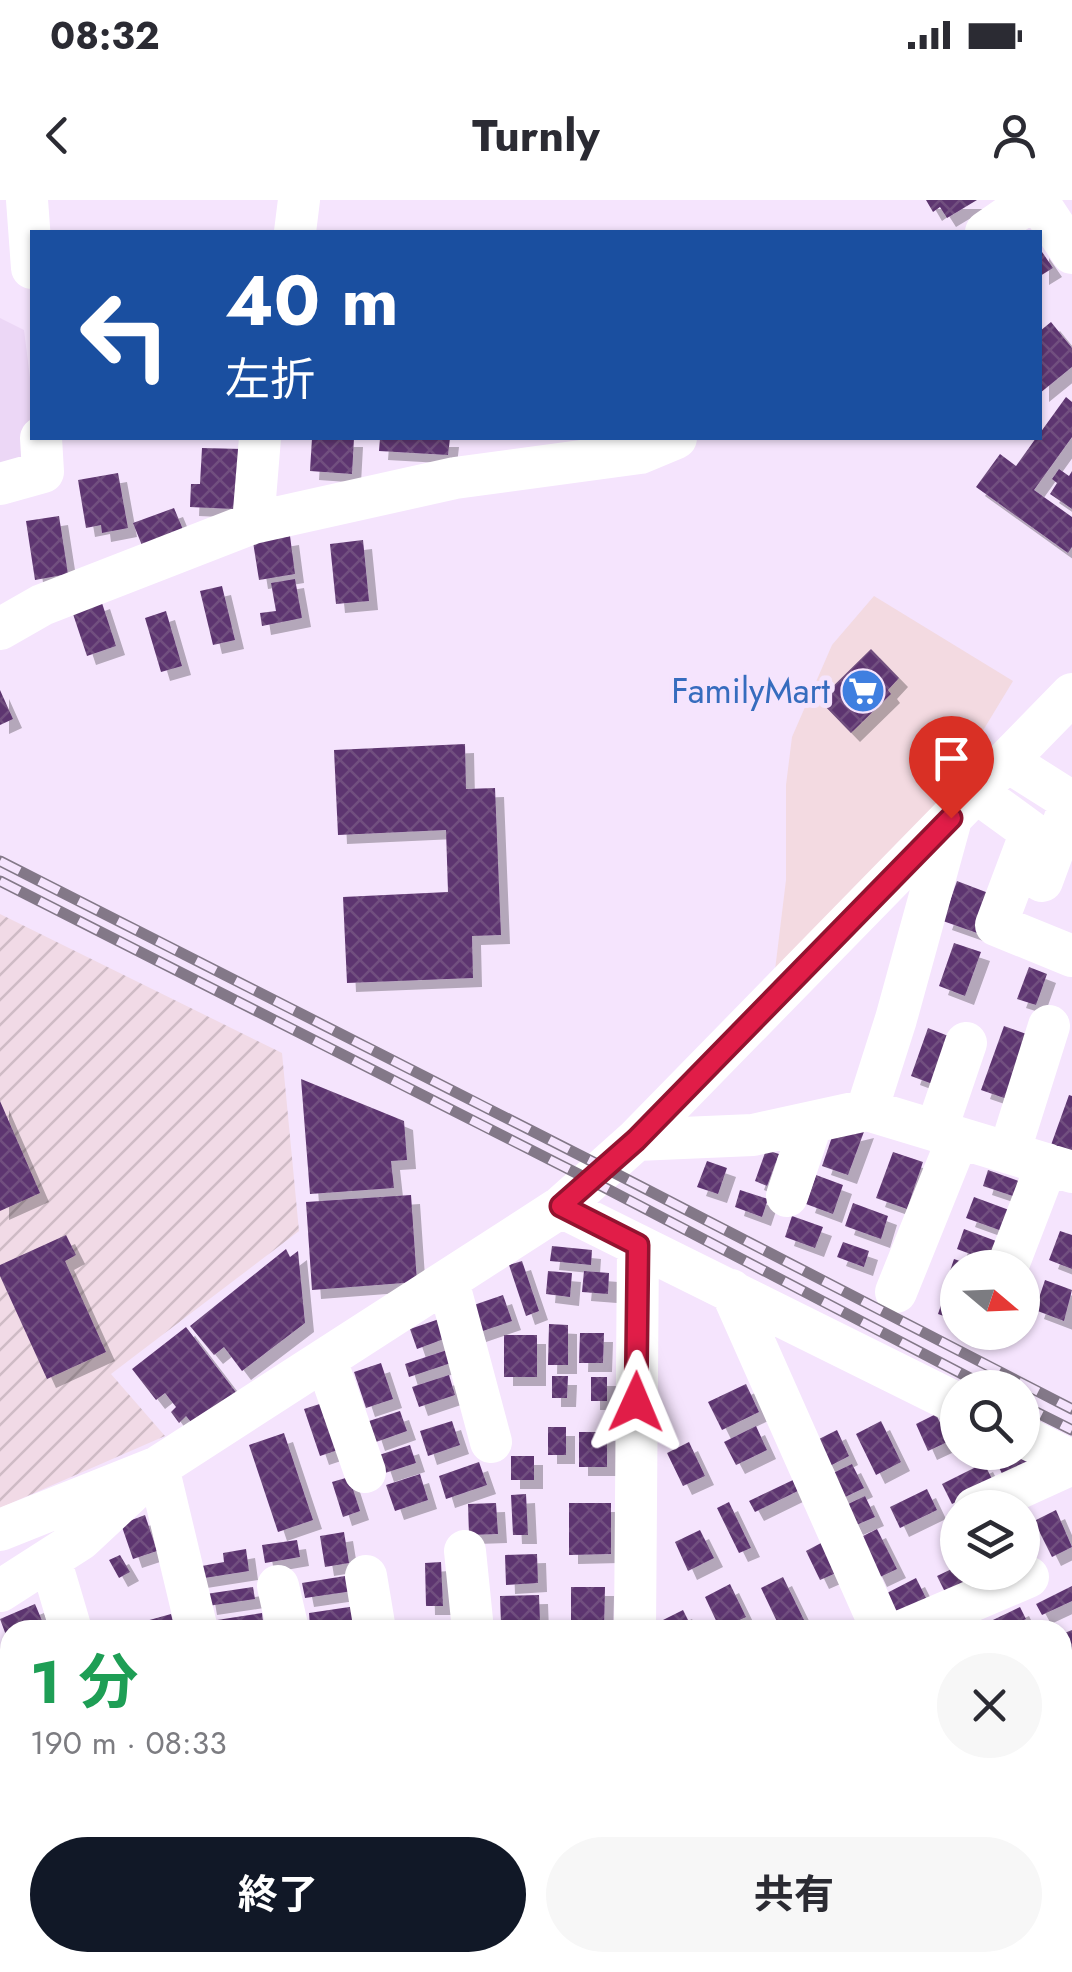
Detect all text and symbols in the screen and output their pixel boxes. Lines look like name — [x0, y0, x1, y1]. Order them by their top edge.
text: 08:32 — [50, 8, 160, 63]
text: Turnly — [472, 103, 600, 168]
icon: back — [30, 108, 85, 163]
icon: person — [987, 108, 1042, 163]
text: 40 m — [225, 250, 399, 351]
icon: left — [60, 270, 190, 400]
text: 左折 — [225, 347, 315, 412]
place label: FamilyMart — [671, 666, 831, 716]
supermarket icon: FamilyMart — [840, 668, 886, 714]
pin — [909, 716, 994, 819]
icon: arrive — [924, 731, 979, 786]
north arrow — [940, 1250, 1040, 1350]
map controls — [940, 1250, 1040, 1590]
position arrow — [584, 1350, 688, 1454]
button: search — [940, 1370, 1040, 1470]
button: layers — [940, 1490, 1040, 1590]
text: 1 分 — [30, 1639, 139, 1726]
button: close — [937, 1653, 1042, 1758]
text: 190 m · 08:33 — [30, 1720, 227, 1766]
button: 終了 — [30, 1837, 526, 1952]
button: 共有 — [546, 1837, 1042, 1952]

